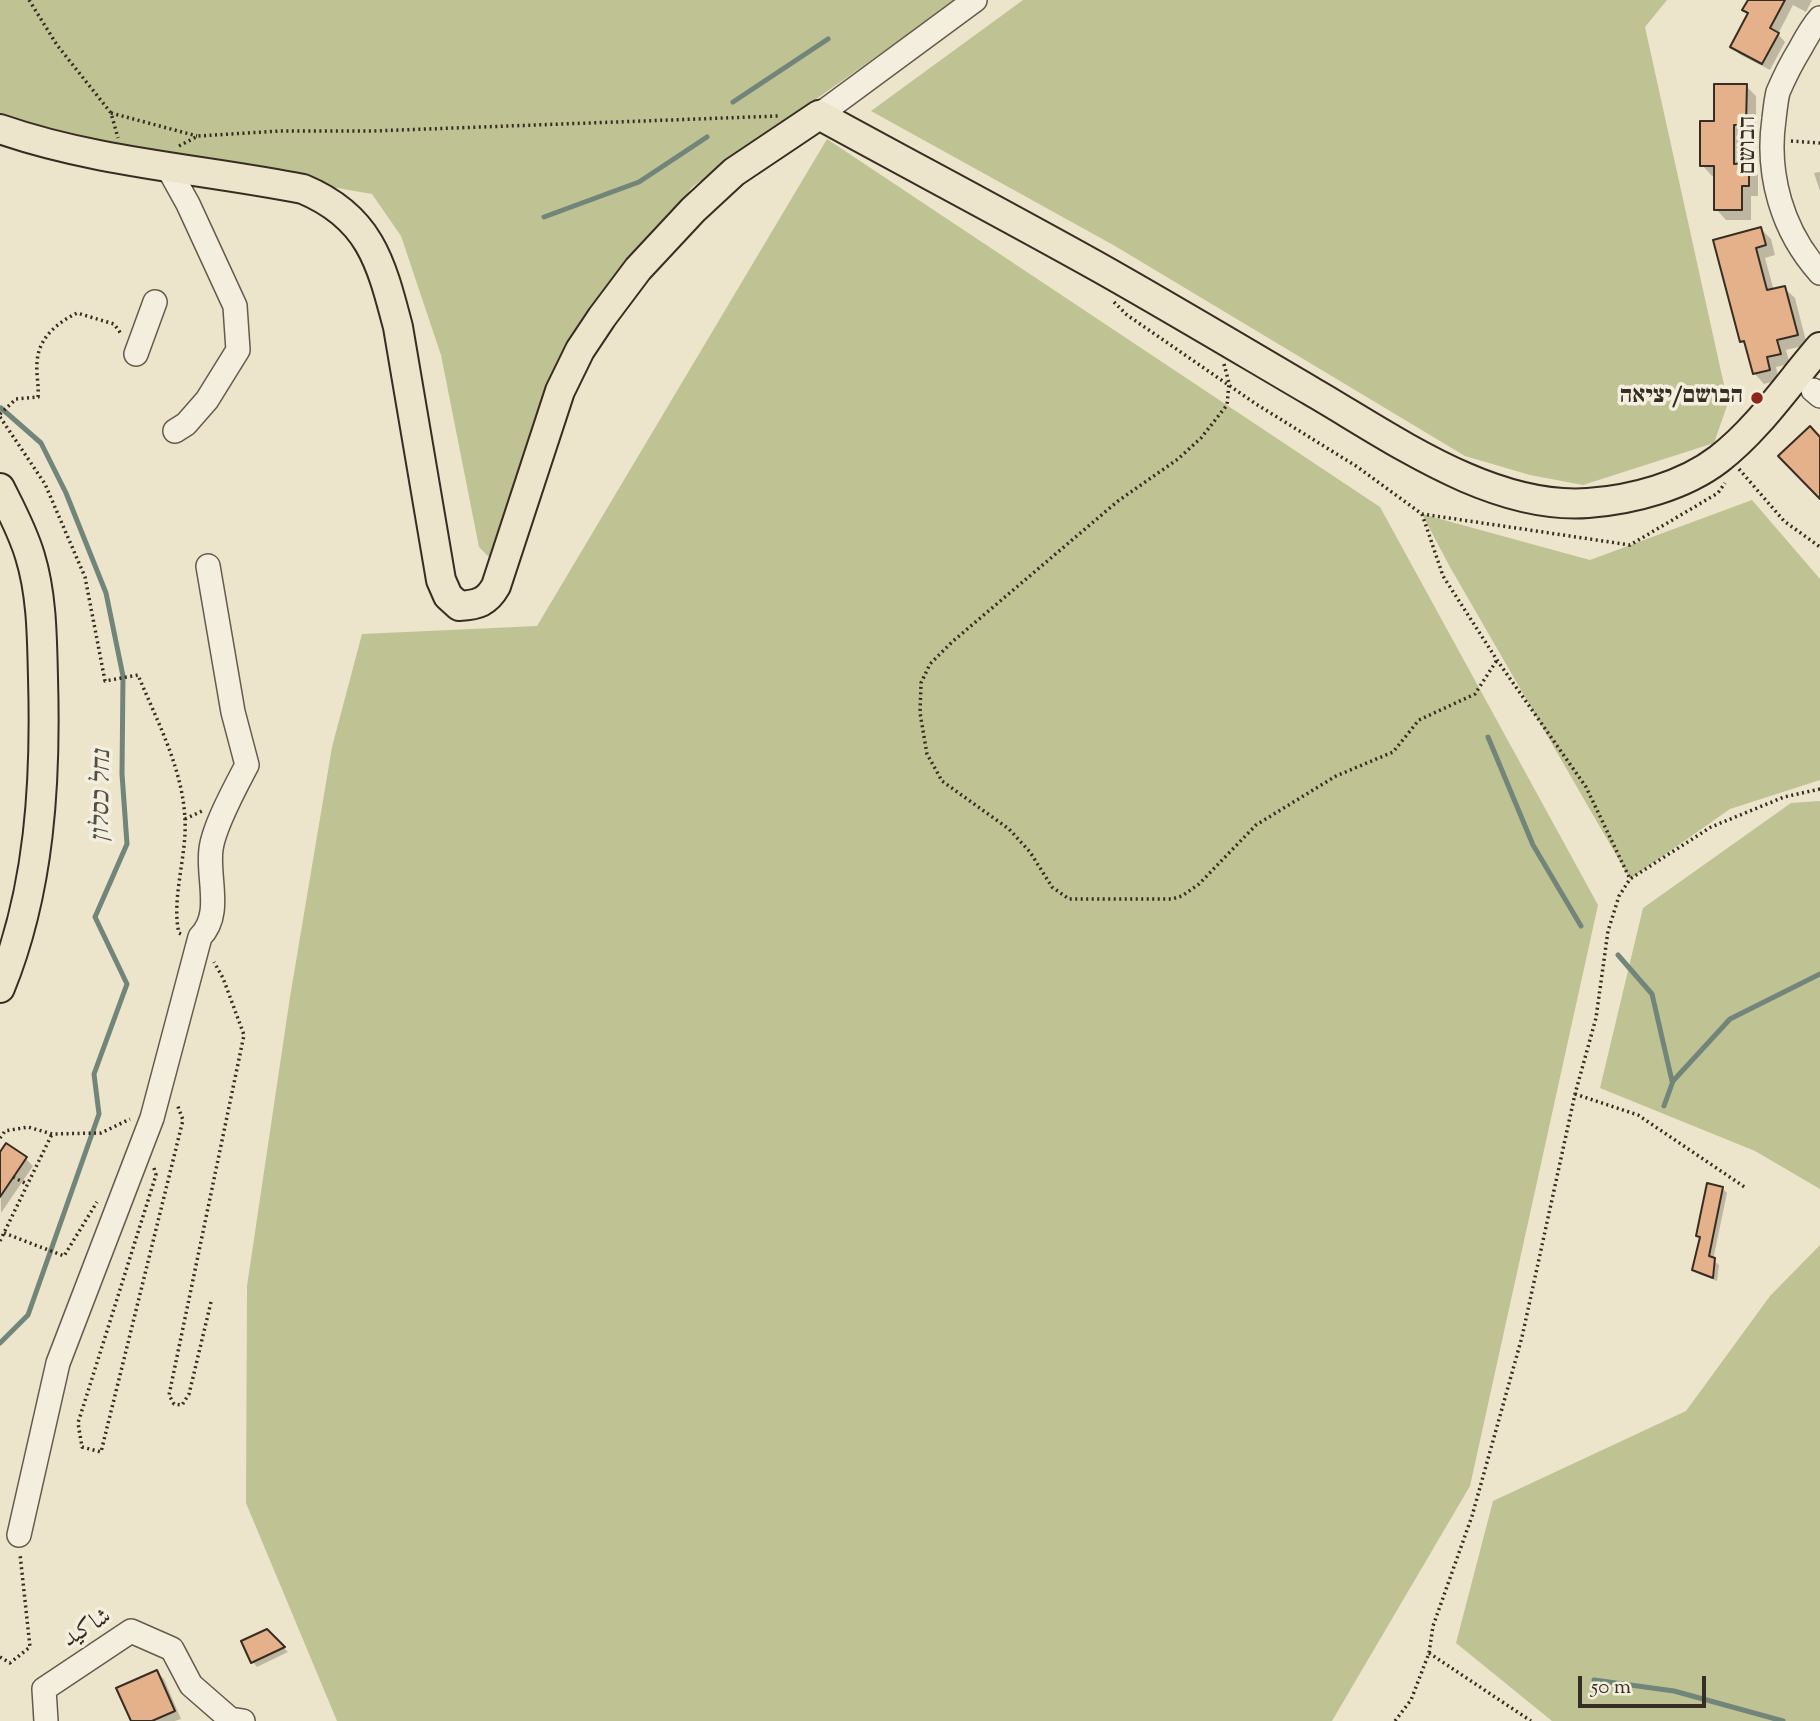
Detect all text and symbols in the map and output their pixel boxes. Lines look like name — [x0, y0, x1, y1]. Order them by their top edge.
street label: הבושם — [1736, 116, 1764, 174]
place label: הבושם/יציאה — [1620, 384, 1743, 412]
marker: הבושם/יציאה — [1749, 390, 1765, 406]
water label: נחל כסלון — [88, 750, 120, 842]
street label: شاكيد — [58, 1604, 118, 1656]
scale bar — [1582, 1662, 1710, 1706]
text: 50 m — [1591, 1673, 1631, 1703]

